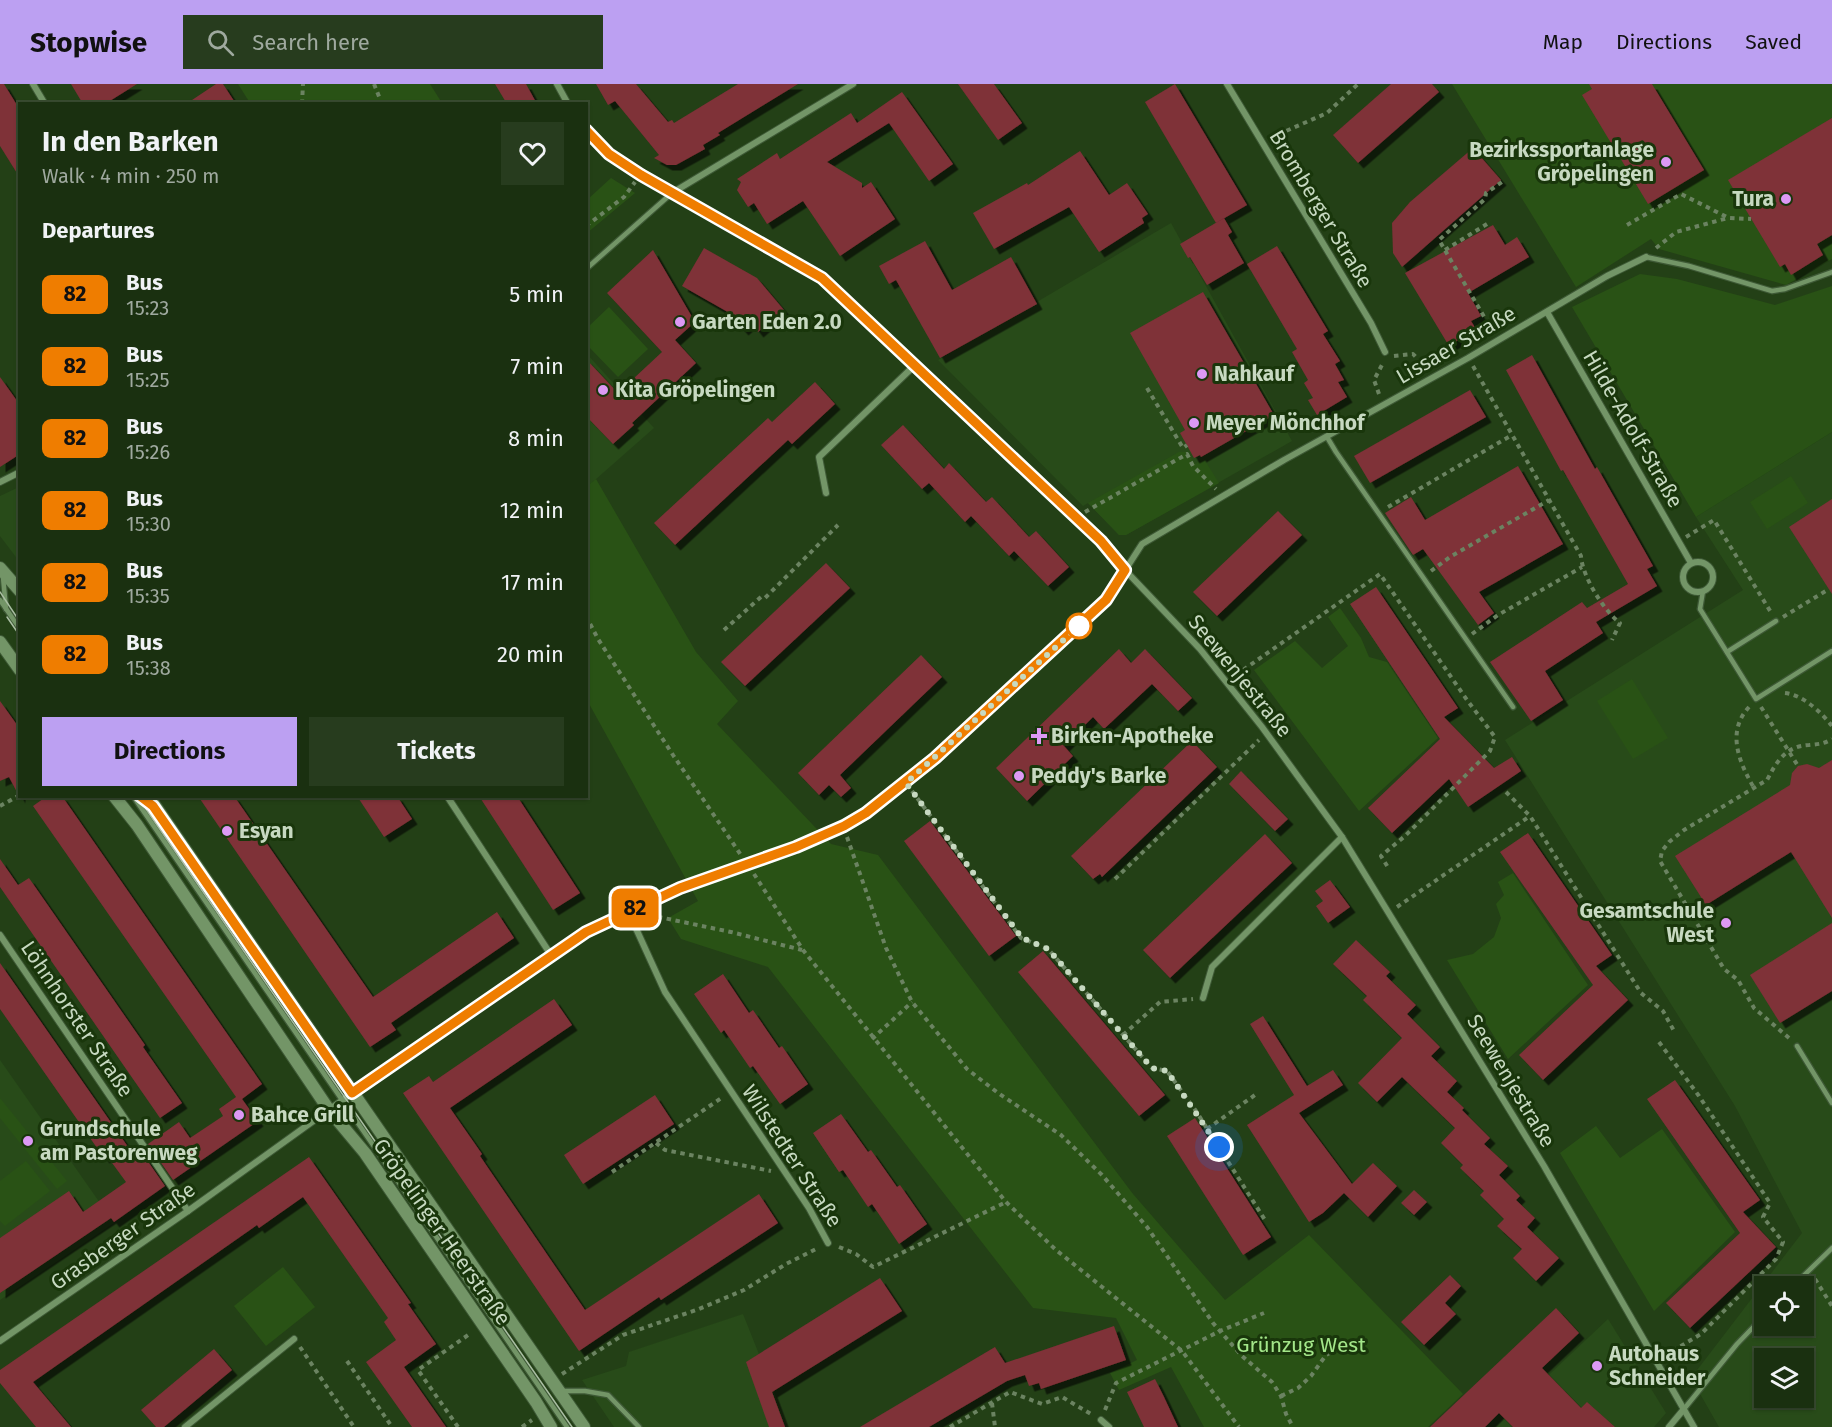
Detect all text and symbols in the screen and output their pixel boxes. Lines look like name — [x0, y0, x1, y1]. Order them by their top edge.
search box — [183, 15, 603, 69]
text: Stopwise — [30, 26, 147, 59]
icon: search — [204, 26, 237, 59]
text: Search here — [252, 29, 370, 56]
text: Map — [1543, 29, 1583, 55]
text: Directions — [1616, 29, 1712, 55]
text: Saved — [1745, 29, 1802, 55]
button: heart — [501, 122, 564, 185]
text: In den Barken — [42, 125, 219, 158]
street label: Bromberger Straße — [1264, 125, 1378, 293]
place label: Bezirkssportanlage Gröpelingen — [1469, 137, 1654, 187]
marker: Bezirkssportanlage Gröpelingen — [1659, 155, 1673, 169]
text: Walk · 4 min · 250 m — [42, 164, 219, 188]
place label: Tura — [1732, 186, 1774, 212]
marker: Tura — [1779, 192, 1793, 206]
text: Departures — [42, 217, 154, 244]
text: Bus — [126, 269, 163, 296]
text: 82 — [64, 281, 86, 307]
text: 5 min — [509, 281, 564, 308]
text: 15:23 — [126, 296, 169, 320]
street label: Lissaer Straße — [1392, 300, 1520, 390]
place label: Garten Eden 2.0 — [692, 309, 842, 335]
marker: Garten Eden 2.0 — [673, 315, 687, 329]
text: Bus — [126, 341, 163, 368]
street label: Hilde-Adolf-Straße — [1577, 346, 1689, 512]
text: 82 — [64, 353, 86, 379]
text: 7 min — [510, 353, 564, 380]
place label: Nahkauf — [1214, 361, 1296, 387]
marker: Nahkauf — [1195, 367, 1209, 381]
text: 15:25 — [126, 368, 169, 392]
place label: Kita Gröpelingen — [615, 377, 775, 403]
marker: Kita Gröpelingen — [596, 383, 610, 397]
place label: Meyer Mönchhof — [1206, 410, 1367, 436]
text: Bus — [126, 413, 163, 440]
marker: Meyer Mönchhof — [1187, 416, 1201, 430]
text: 82 — [64, 425, 86, 451]
text: 8 min — [508, 425, 564, 452]
text: 15:26 — [126, 440, 170, 464]
text: Bus — [126, 485, 163, 512]
text: 82 — [64, 497, 86, 523]
text: 12 min — [500, 497, 564, 524]
text: 15:30 — [126, 512, 171, 536]
text: Bus — [126, 557, 163, 584]
text: 82 — [64, 569, 86, 595]
text: 17 min — [501, 569, 564, 596]
text: 15:35 — [126, 584, 170, 608]
street label: Seewenjestraße — [1183, 609, 1297, 743]
unlabelled marker — [1066, 613, 1092, 639]
text: Bus — [126, 629, 163, 656]
text: 82 — [64, 641, 86, 667]
text: 20 min — [497, 641, 564, 668]
text: 15:38 — [126, 656, 171, 680]
button: Directions — [42, 717, 297, 786]
button: Tickets — [309, 717, 564, 786]
place label: Birken-Apotheke — [1051, 723, 1214, 749]
marker: Birken-Apotheke — [1032, 729, 1046, 743]
place label: Peddy's Barke — [1031, 763, 1167, 789]
marker: Peddy's Barke — [1012, 769, 1026, 783]
place label: Esyan — [239, 818, 294, 844]
marker: Esyan — [220, 824, 234, 838]
line badge: 82 — [608, 888, 662, 928]
text: 82 — [624, 895, 646, 921]
place label: Gesamtschule West — [1580, 898, 1715, 948]
marker: Gesamtschule West — [1719, 916, 1733, 930]
street label: Löhnhorster Straße — [15, 936, 139, 1102]
street label: Seewenjestraße — [1461, 1010, 1561, 1152]
street label: Wilstedter Straße — [736, 1080, 848, 1232]
place label: Bahce Grill — [251, 1102, 355, 1128]
marker: Bahce Grill — [232, 1108, 246, 1122]
place label: Grundschule am Pastorenweg — [40, 1116, 198, 1166]
your location — [1204, 1132, 1234, 1162]
marker: Grundschule am Pastorenweg — [21, 1134, 35, 1148]
street label: Gröpelinger Heerstraße — [368, 1134, 516, 1330]
street label: Grasberger Straße — [46, 1176, 200, 1296]
map controls — [1754, 1276, 1814, 1408]
button: locate — [1754, 1276, 1814, 1336]
park label: Grünzug West — [1236, 1332, 1366, 1358]
place label: Autohaus Schneider — [1608, 1341, 1706, 1391]
button: layers — [1754, 1348, 1814, 1408]
marker: Autohaus Schneider — [1590, 1359, 1604, 1373]

